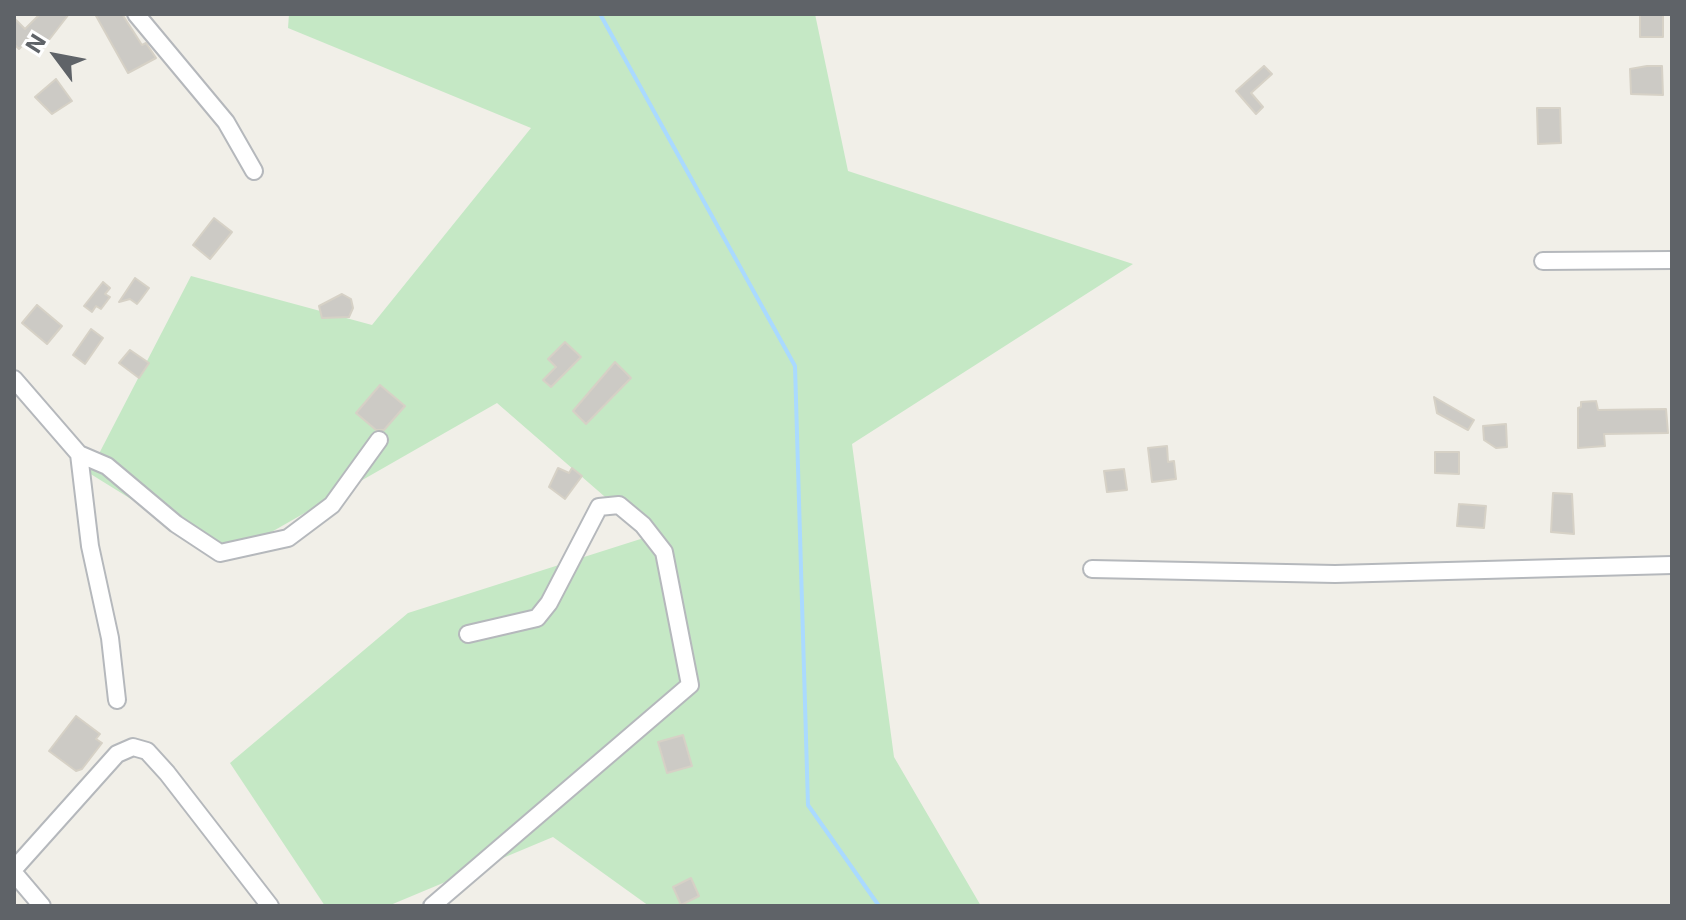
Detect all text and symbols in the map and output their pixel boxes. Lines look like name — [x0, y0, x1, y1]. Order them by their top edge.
north arrow — [16, 16, 96, 96]
text: N — [20, 29, 51, 57]

